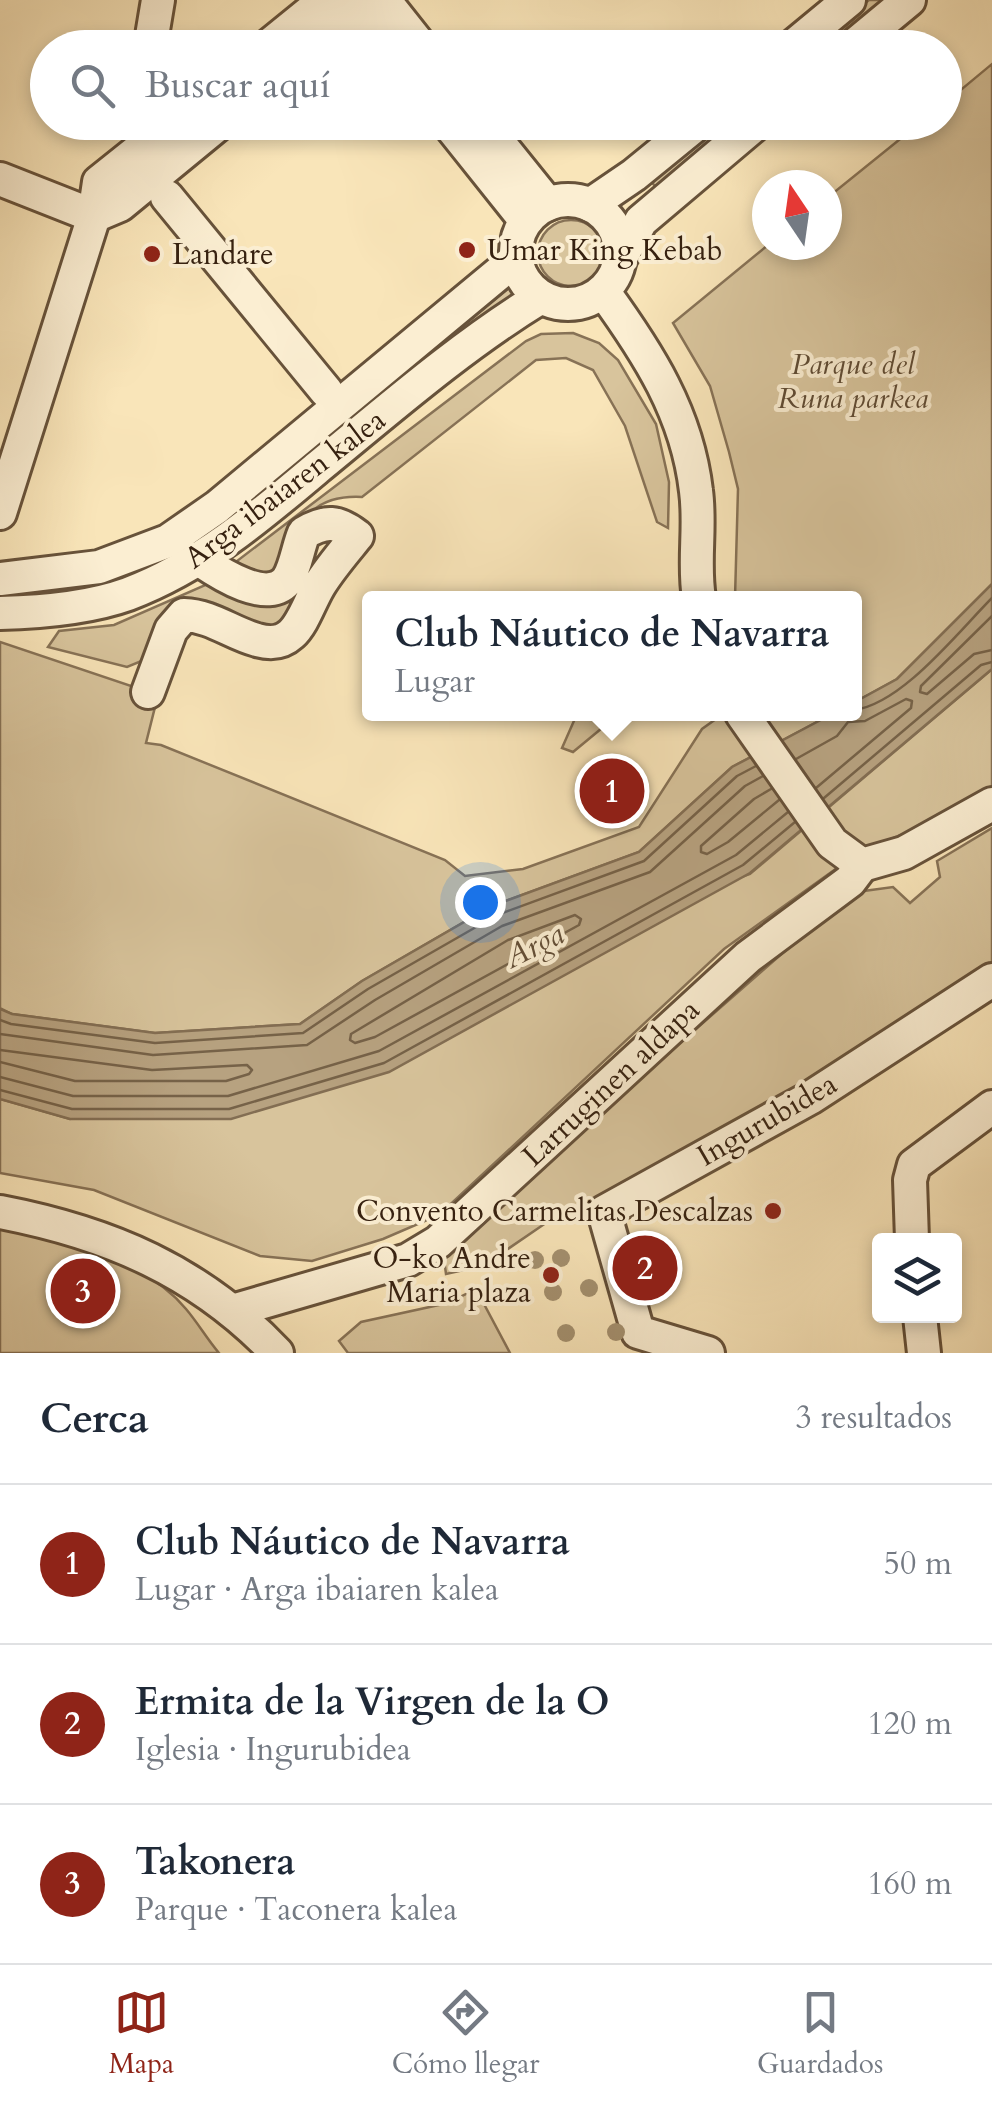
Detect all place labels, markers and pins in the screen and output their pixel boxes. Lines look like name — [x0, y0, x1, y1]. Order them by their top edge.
place label: Umar King Kebab — [487, 230, 723, 271]
place label: Landare — [172, 234, 274, 275]
marker: Umar King Kebab — [456, 239, 478, 261]
marker: Landare — [141, 243, 163, 265]
pin: 1 — [580, 754, 644, 828]
place label: Convento Carmelitas Descalzas — [356, 1191, 753, 1232]
marker: Convento Carmelitas Descalzas — [762, 1200, 784, 1222]
pin: 2 — [612, 1230, 678, 1306]
place label: O-ko Andre Maria plaza — [372, 1238, 531, 1313]
pin: 3 — [51, 1254, 116, 1328]
marker: O-ko Andre Maria plaza — [540, 1264, 562, 1286]

